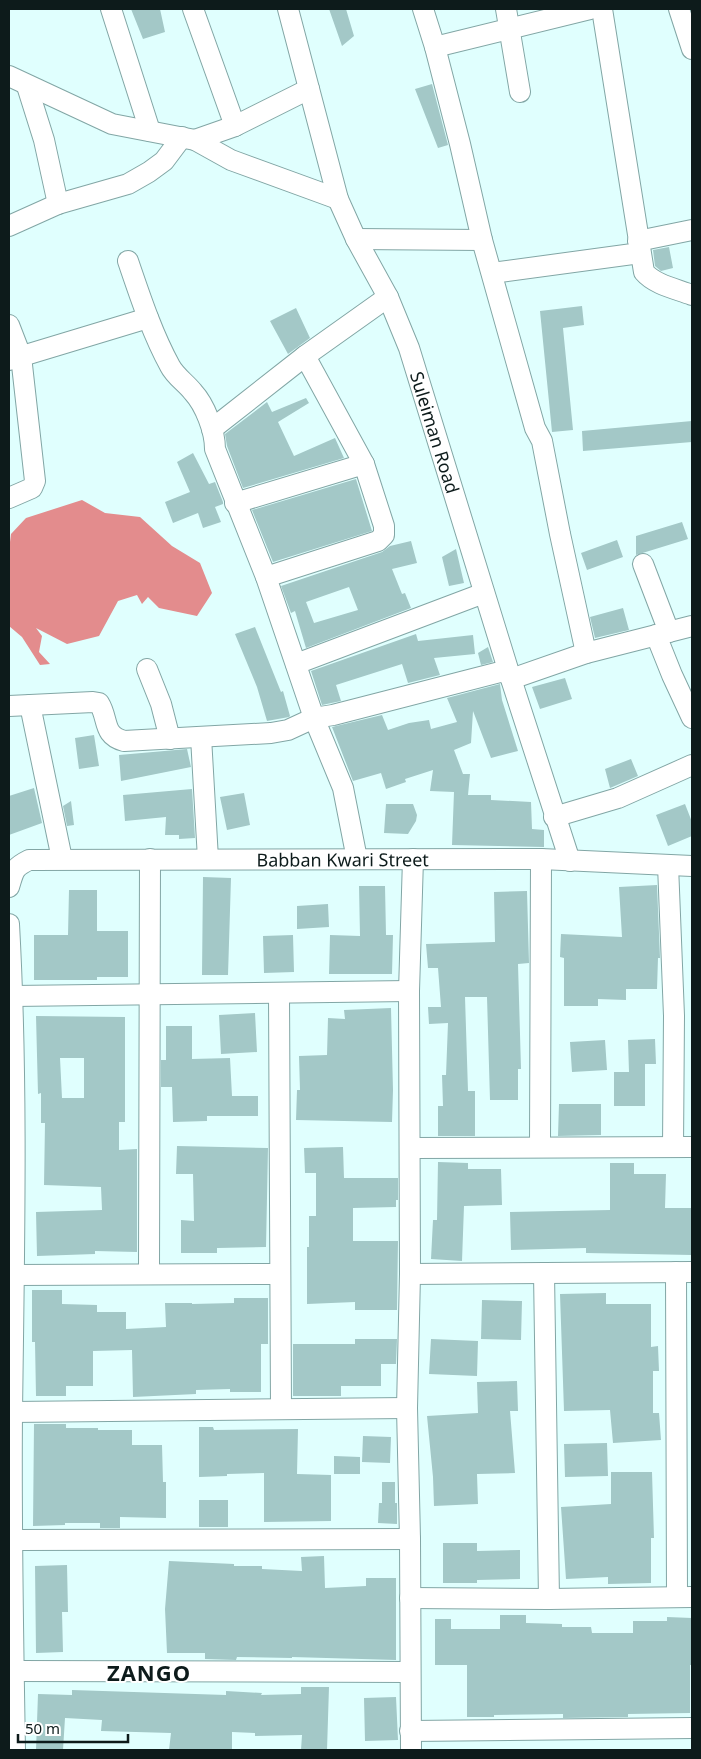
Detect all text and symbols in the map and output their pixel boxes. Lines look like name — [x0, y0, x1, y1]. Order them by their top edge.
street label: Suleiman Road — [405, 368, 465, 496]
street label: Babban Kwari Street — [256, 847, 429, 872]
district label: ZANGO — [107, 1657, 191, 1687]
scale bar — [18, 1712, 128, 1744]
text: 50 m — [25, 1718, 60, 1738]

